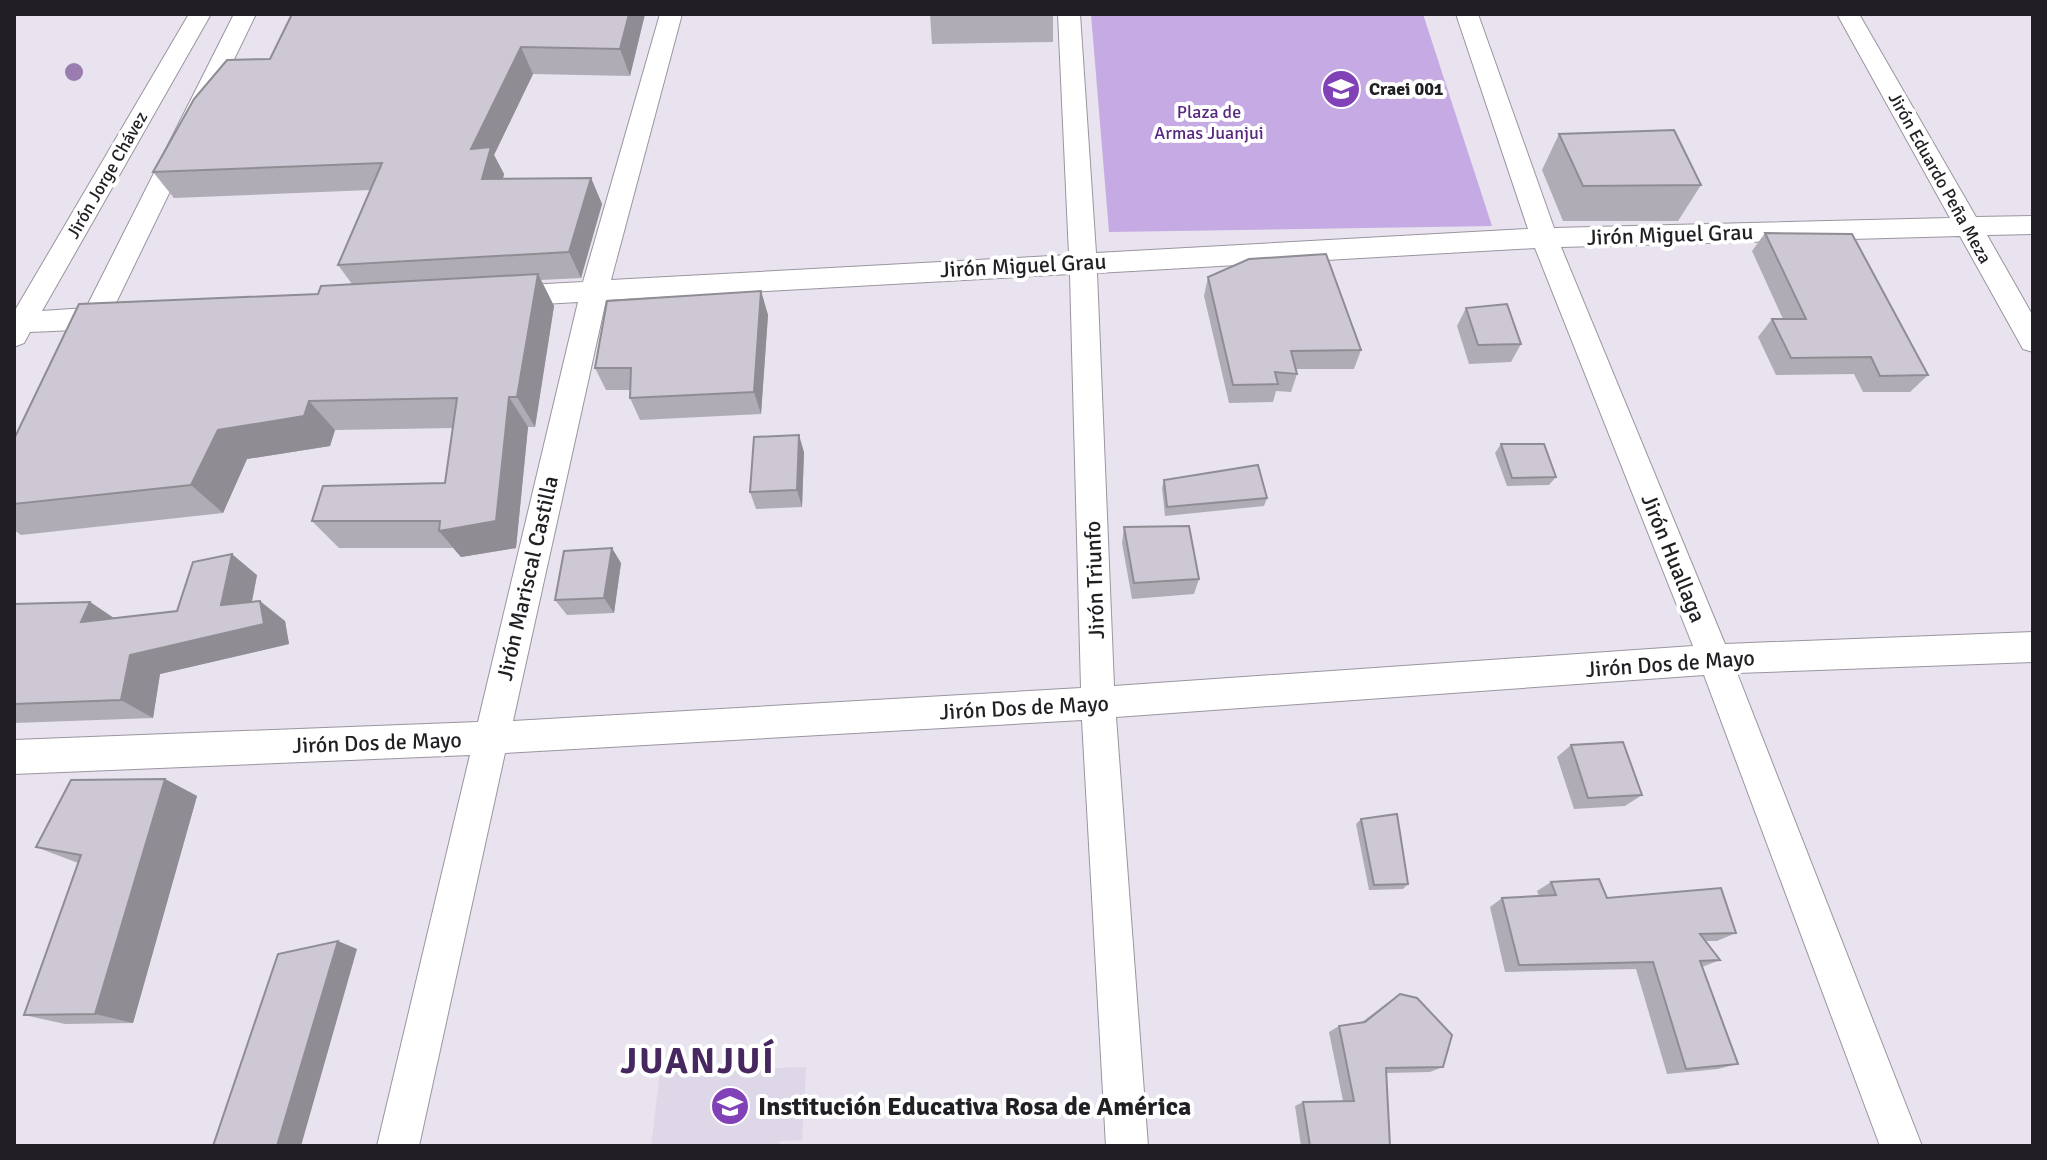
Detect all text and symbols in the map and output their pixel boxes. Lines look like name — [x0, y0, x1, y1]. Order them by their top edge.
school or university icon: Craei 001 — [1320, 68, 1362, 110]
place label: Craei 001 — [1369, 78, 1444, 100]
street label: Jirón Eduardo Peña Meza — [1884, 88, 1996, 268]
park label: Plaza de Armas Juanjui — [1154, 101, 1264, 144]
street label: Jirón Jorge Chávez — [62, 107, 152, 243]
street label: Jirón Miguel Grau — [1586, 218, 1754, 251]
street label: Jirón Miguel Grau — [939, 248, 1107, 283]
street label: Jirón Mariscal Castilla — [491, 473, 564, 683]
street label: Jirón Huallaga — [1635, 490, 1712, 626]
street label: Jirón Triunfo — [1079, 520, 1110, 640]
street label: Jirón Dos de Mayo — [1585, 644, 1756, 683]
street label: Jirón Dos de Mayo — [939, 690, 1109, 725]
street label: Jirón Dos de Mayo — [292, 726, 462, 759]
district label: JUANJUÍ — [620, 1038, 776, 1084]
school or university icon: Institución Educativa Rosa de América — [709, 1085, 751, 1127]
place label: Institución Educativa Rosa de América — [758, 1091, 1191, 1123]

